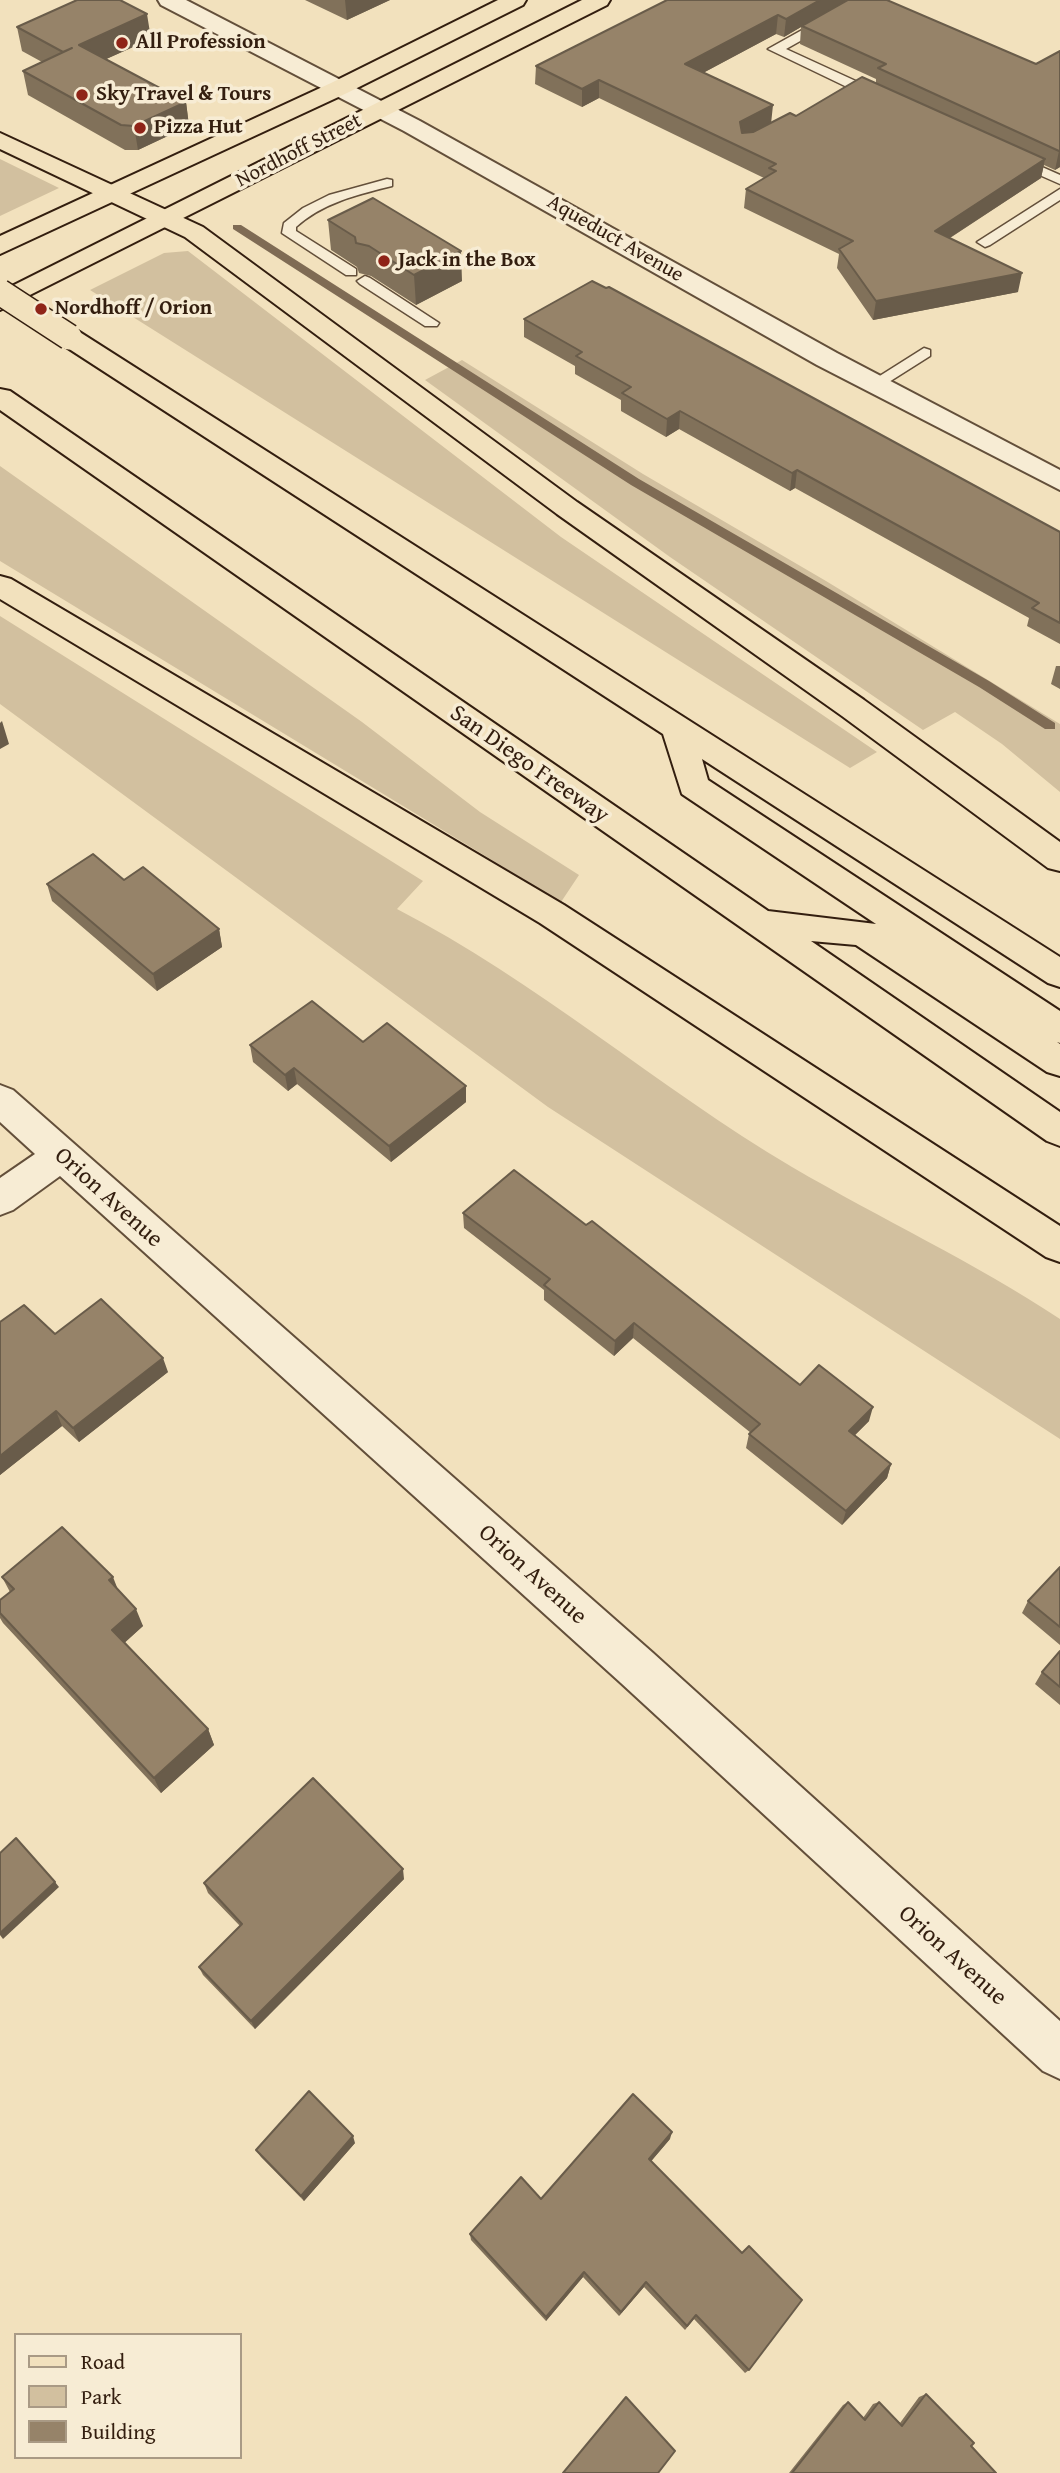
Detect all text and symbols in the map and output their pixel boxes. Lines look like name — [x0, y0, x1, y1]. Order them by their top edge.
place label: All Profession — [136, 30, 266, 56]
marker: All Profession — [114, 35, 130, 51]
place label: Sky Travel & Tours — [96, 82, 271, 108]
marker: Sky Travel & Tours — [74, 87, 90, 103]
street label: Nordhoff Street — [232, 108, 366, 194]
place label: Pizza Hut — [154, 115, 243, 141]
marker: Pizza Hut — [132, 120, 148, 136]
street label: Aqueduct Avenue — [542, 190, 688, 288]
place label: Jack in the Box — [398, 248, 536, 274]
marker: Jack in the Box — [376, 253, 392, 269]
place label: Nordhoff / Orion — [55, 296, 212, 322]
marker: Nordhoff / Orion — [33, 301, 49, 317]
street label: San Diego Freeway — [444, 699, 614, 831]
street label: Orion Avenue — [48, 1142, 168, 1254]
street label: Orion Avenue — [472, 1519, 592, 1631]
street label: Orion Avenue — [892, 1900, 1012, 2012]
legend — [14, 2333, 242, 2459]
text: Road — [81, 2346, 125, 2377]
text: Park — [81, 2381, 122, 2412]
text: Building — [81, 2416, 155, 2447]

